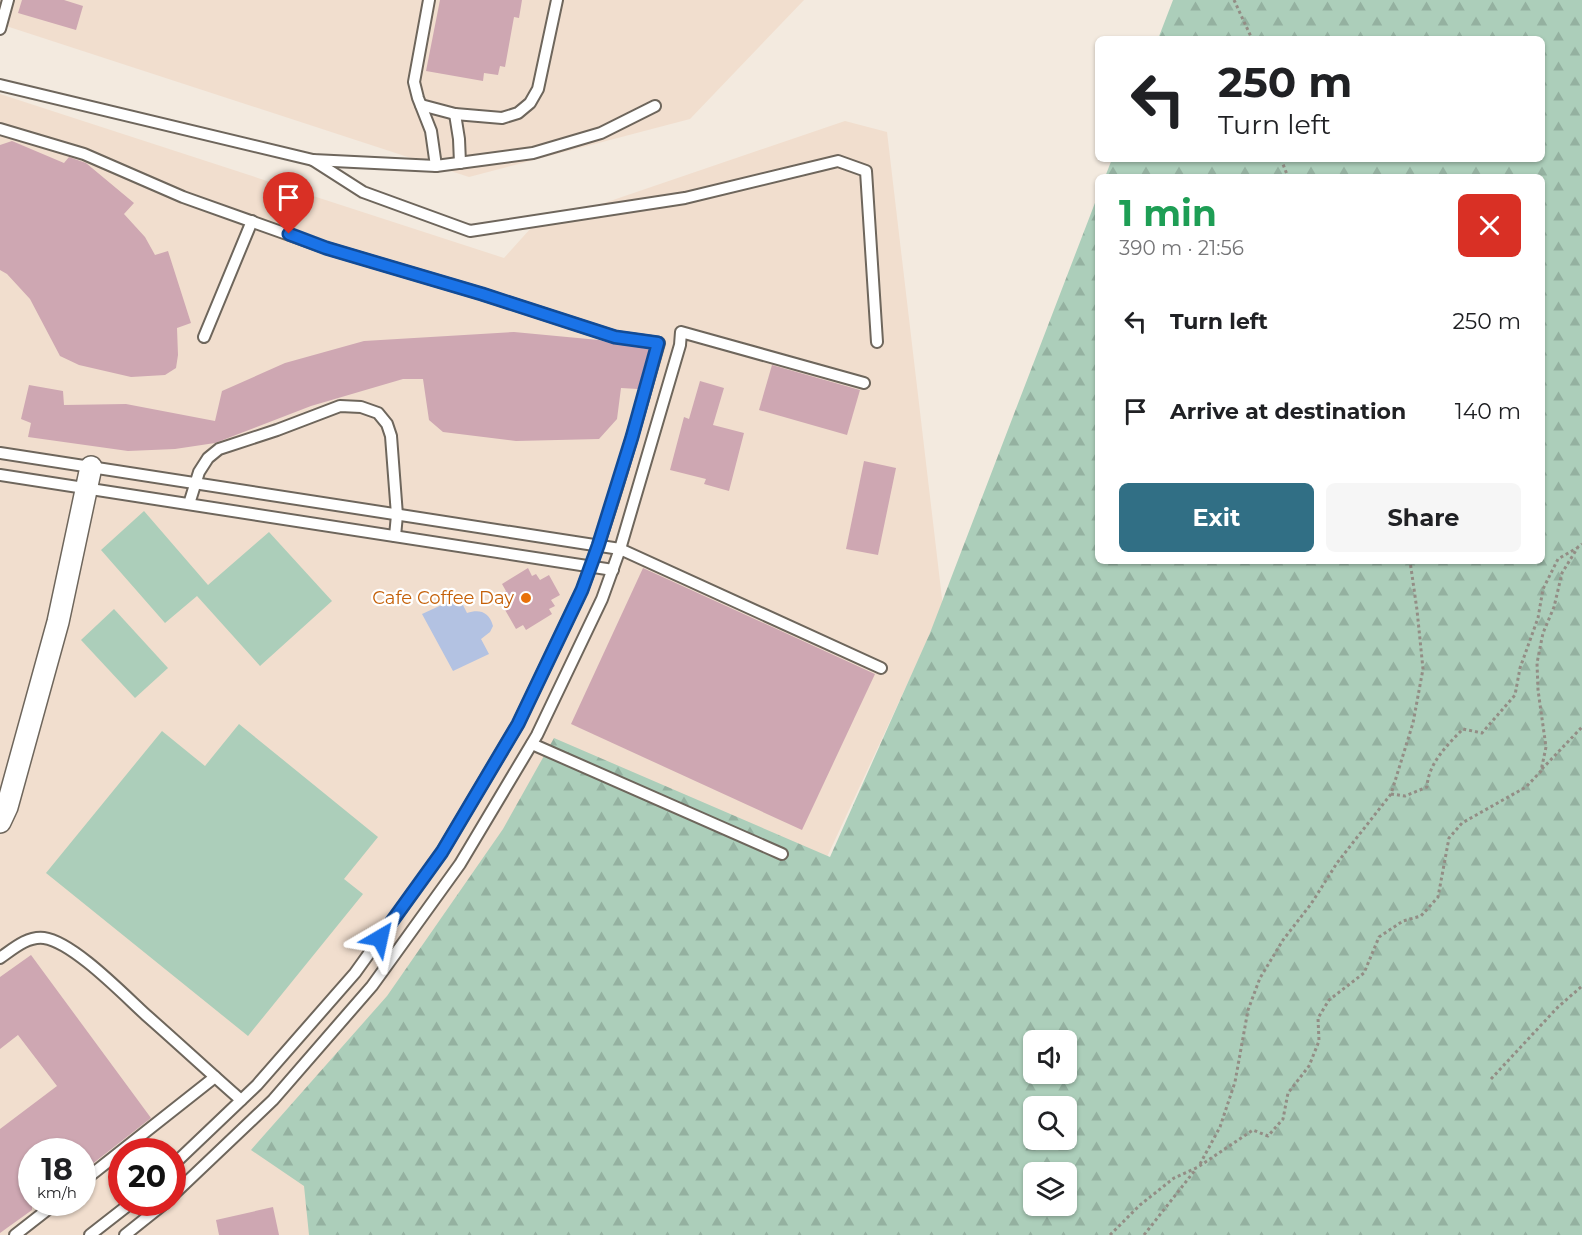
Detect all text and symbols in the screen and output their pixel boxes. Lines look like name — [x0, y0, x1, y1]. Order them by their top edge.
text: 250 m — [1218, 56, 1352, 108]
icon: left — [1119, 60, 1197, 138]
text: Turn left — [1218, 108, 1331, 141]
pin — [263, 172, 314, 234]
icon: arrive — [272, 181, 305, 214]
text: 1 min — [1119, 191, 1217, 235]
button: close — [1458, 194, 1521, 257]
text: 390 m · 21:56 — [1119, 236, 1244, 260]
icon: left — [1119, 305, 1152, 338]
text: Turn left — [1170, 308, 1268, 335]
text: 250 m — [1452, 308, 1521, 335]
icon: arrive — [1119, 395, 1152, 428]
text: Arrive at destination — [1170, 398, 1406, 425]
text: 140 m — [1455, 398, 1521, 425]
button: Exit — [1119, 483, 1314, 552]
button: Share — [1326, 483, 1521, 552]
place label: Cafe Coffee Day — [372, 587, 514, 609]
marker: Cafe Coffee Day — [519, 591, 533, 605]
position arrow — [348, 906, 412, 970]
map controls — [1023, 1030, 1077, 1216]
button: sound — [1023, 1030, 1077, 1084]
button: search — [1023, 1096, 1077, 1150]
speed limit sign: 20 — [108, 1138, 186, 1216]
text: 18 — [41, 1151, 73, 1188]
button: layers — [1023, 1162, 1077, 1216]
text: km/h — [37, 1183, 77, 1202]

